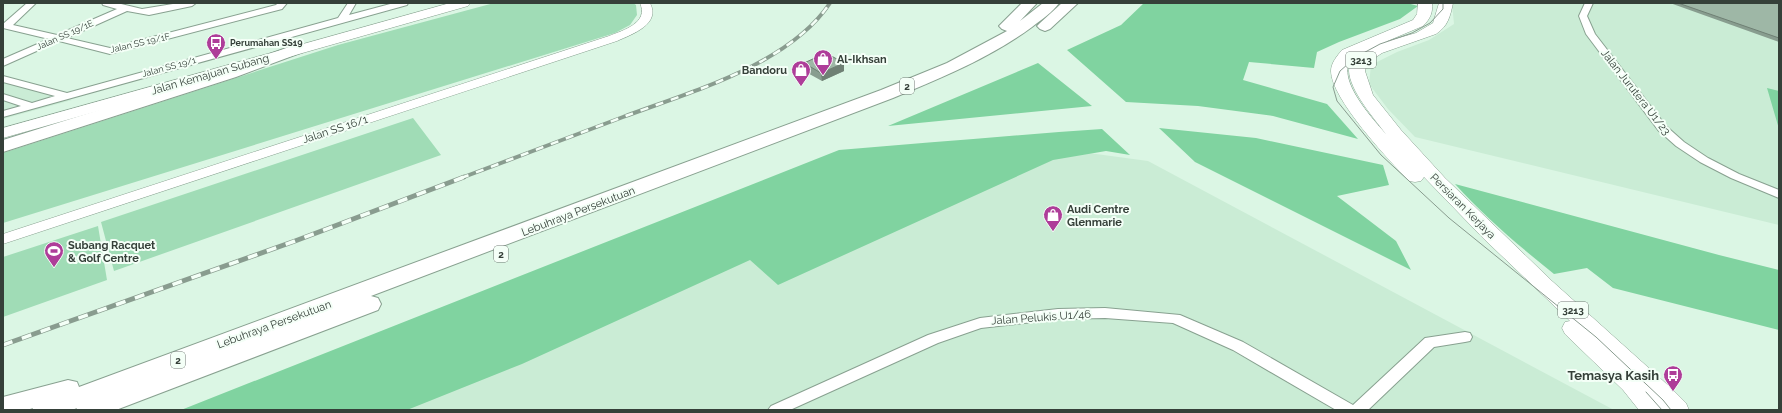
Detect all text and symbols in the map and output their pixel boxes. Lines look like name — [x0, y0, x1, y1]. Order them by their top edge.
street label: Jalan SS 19/1E — [35, 18, 95, 52]
street label: Jalan SS 19/1F — [109, 31, 171, 55]
bus stop icon: Perumahan SS19 — [205, 32, 227, 60]
place label: Perumahan SS19 — [230, 38, 302, 48]
street label: Jalan Jurutera U1/23 — [1598, 47, 1673, 138]
shop icon: Al-Ikhsan — [812, 48, 834, 76]
street label: Jalan Kemajuan Subang — [150, 51, 271, 98]
road number: 3213 — [1346, 52, 1376, 68]
place label: Al-Ikhsan — [837, 53, 887, 66]
street label: Jalan SS 19/1 — [141, 55, 197, 79]
shop icon: Bandoru — [790, 59, 812, 87]
place label: Bandoru — [742, 64, 787, 77]
road number: 2 — [900, 78, 914, 94]
street label: Jalan SS 16/1 — [301, 113, 370, 146]
street label: Persiaran Kerjaya — [1427, 171, 1498, 242]
street label: Lebuhraya Persekutuan — [520, 184, 637, 239]
place label: Audi Centre Glenmarie — [1067, 203, 1130, 229]
shop icon: Audi Centre Glenmarie — [1042, 204, 1064, 232]
place label: Subang Racquet & Golf Centre — [68, 239, 156, 265]
sports icon: Subang Racquet & Golf Centre — [43, 240, 65, 268]
road number: 2 — [494, 246, 508, 262]
street label: Lebuhraya Persekutuan — [215, 298, 333, 351]
road number: 3213 — [1558, 302, 1588, 318]
street label: Jalan Pelukis U1/46 — [991, 308, 1092, 327]
road number: 2 — [171, 352, 185, 368]
bus stop icon: Temasya Kasih — [1662, 364, 1684, 392]
place label: Temasya Kasih — [1567, 368, 1659, 383]

